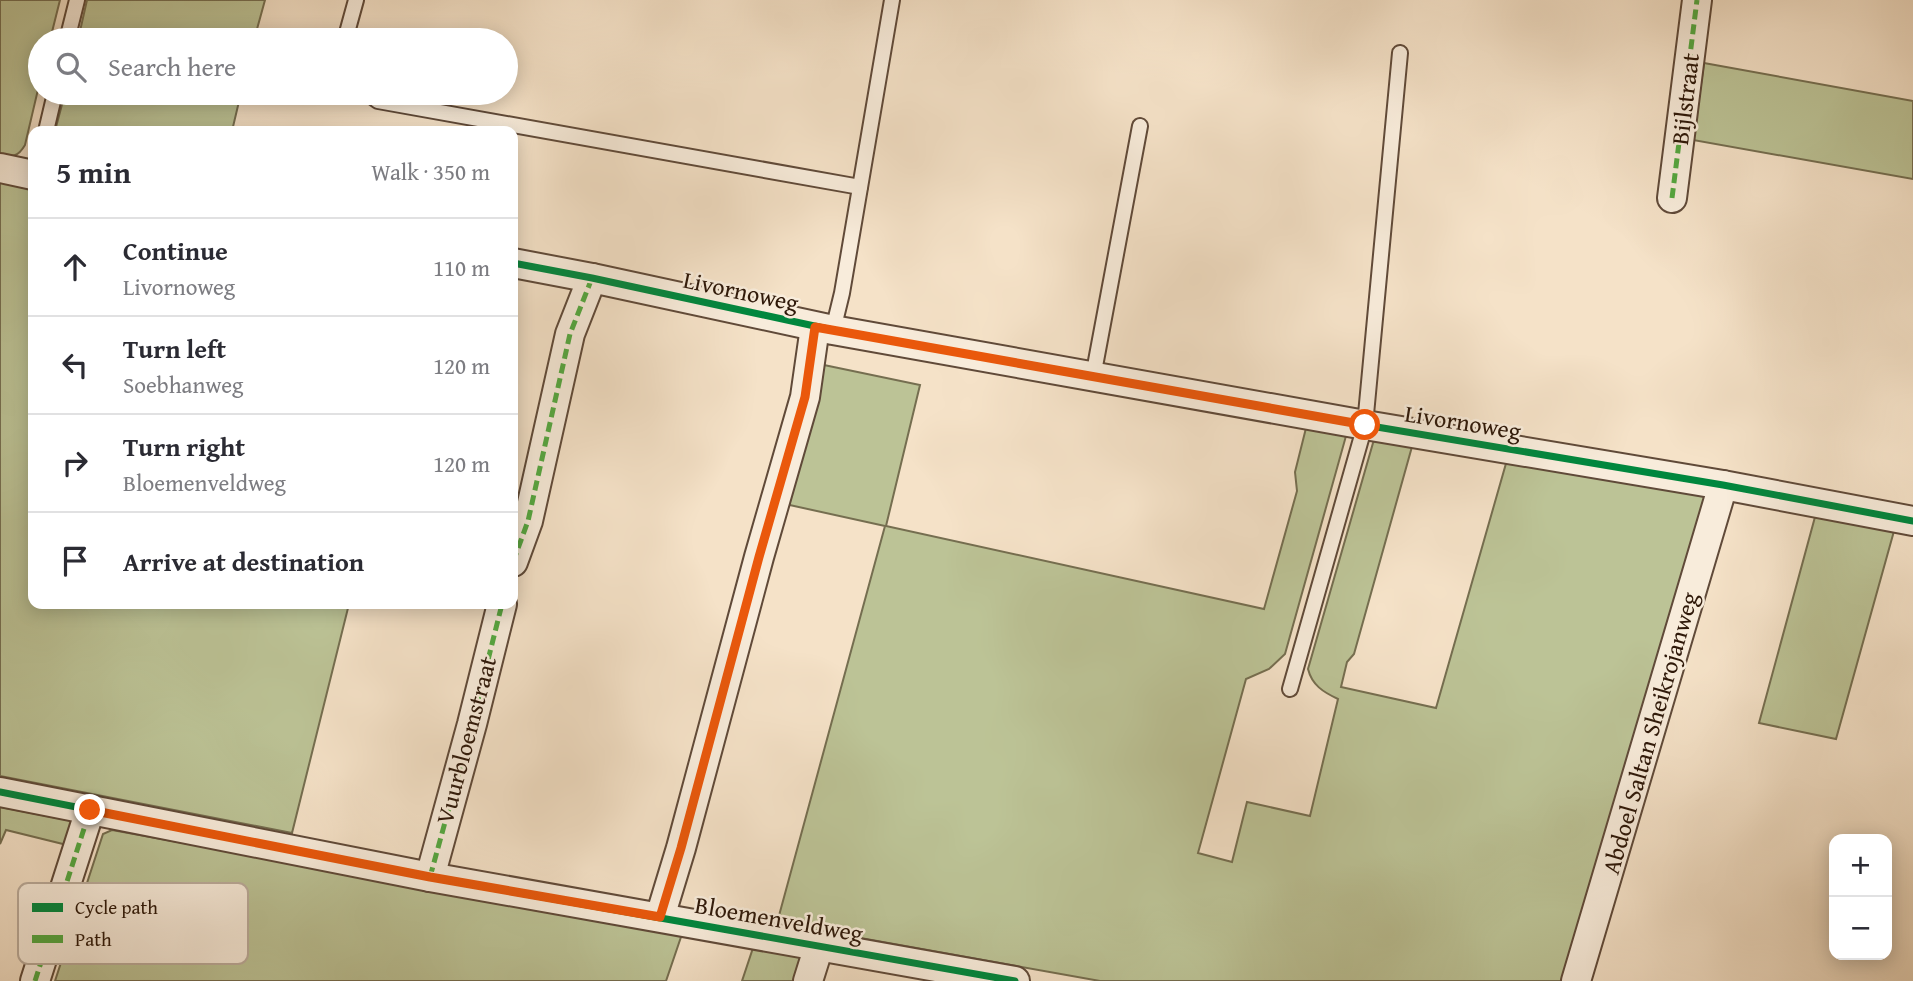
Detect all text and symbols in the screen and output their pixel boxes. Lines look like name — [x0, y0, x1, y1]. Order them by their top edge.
search box — [28, 28, 518, 105]
text: Search here — [108, 47, 236, 86]
icon: search — [52, 48, 90, 86]
street label: Bijlstraat — [1662, 51, 1708, 147]
text: 5 min — [56, 150, 131, 194]
text: Walk · 350 m — [371, 155, 490, 188]
text: Continue — [123, 231, 228, 270]
icon: ahead — [56, 248, 94, 286]
text: 110 m — [433, 251, 490, 284]
street label: Livornoweg — [680, 262, 802, 320]
text: Livornoweg — [123, 270, 235, 303]
text: Turn left — [123, 329, 226, 368]
icon: left — [56, 346, 94, 384]
text: 120 m — [433, 349, 490, 382]
text: Soebhanweg — [123, 368, 243, 401]
street label: Livornoweg — [1402, 396, 1524, 448]
route start — [1349, 409, 1380, 440]
text: Turn right — [123, 427, 245, 466]
icon: right — [56, 444, 94, 482]
text: 120 m — [433, 447, 490, 480]
text: Bloemenveldweg — [123, 466, 286, 499]
icon: arrive — [56, 542, 94, 580]
text: Arrive at destination — [123, 542, 364, 581]
street label: Abdoel Saltan Sheikrojanweg — [1593, 588, 1707, 878]
street label: Vuurbloemstraat — [427, 652, 505, 828]
route end — [74, 794, 105, 825]
map controls — [1829, 834, 1892, 960]
button: + — [1829, 834, 1892, 897]
legend — [18, 883, 248, 964]
street label: Bloemenveldweg — [692, 887, 866, 951]
text: Cycle path — [75, 893, 158, 921]
button: − — [1829, 897, 1892, 960]
text: Path — [75, 925, 112, 953]

